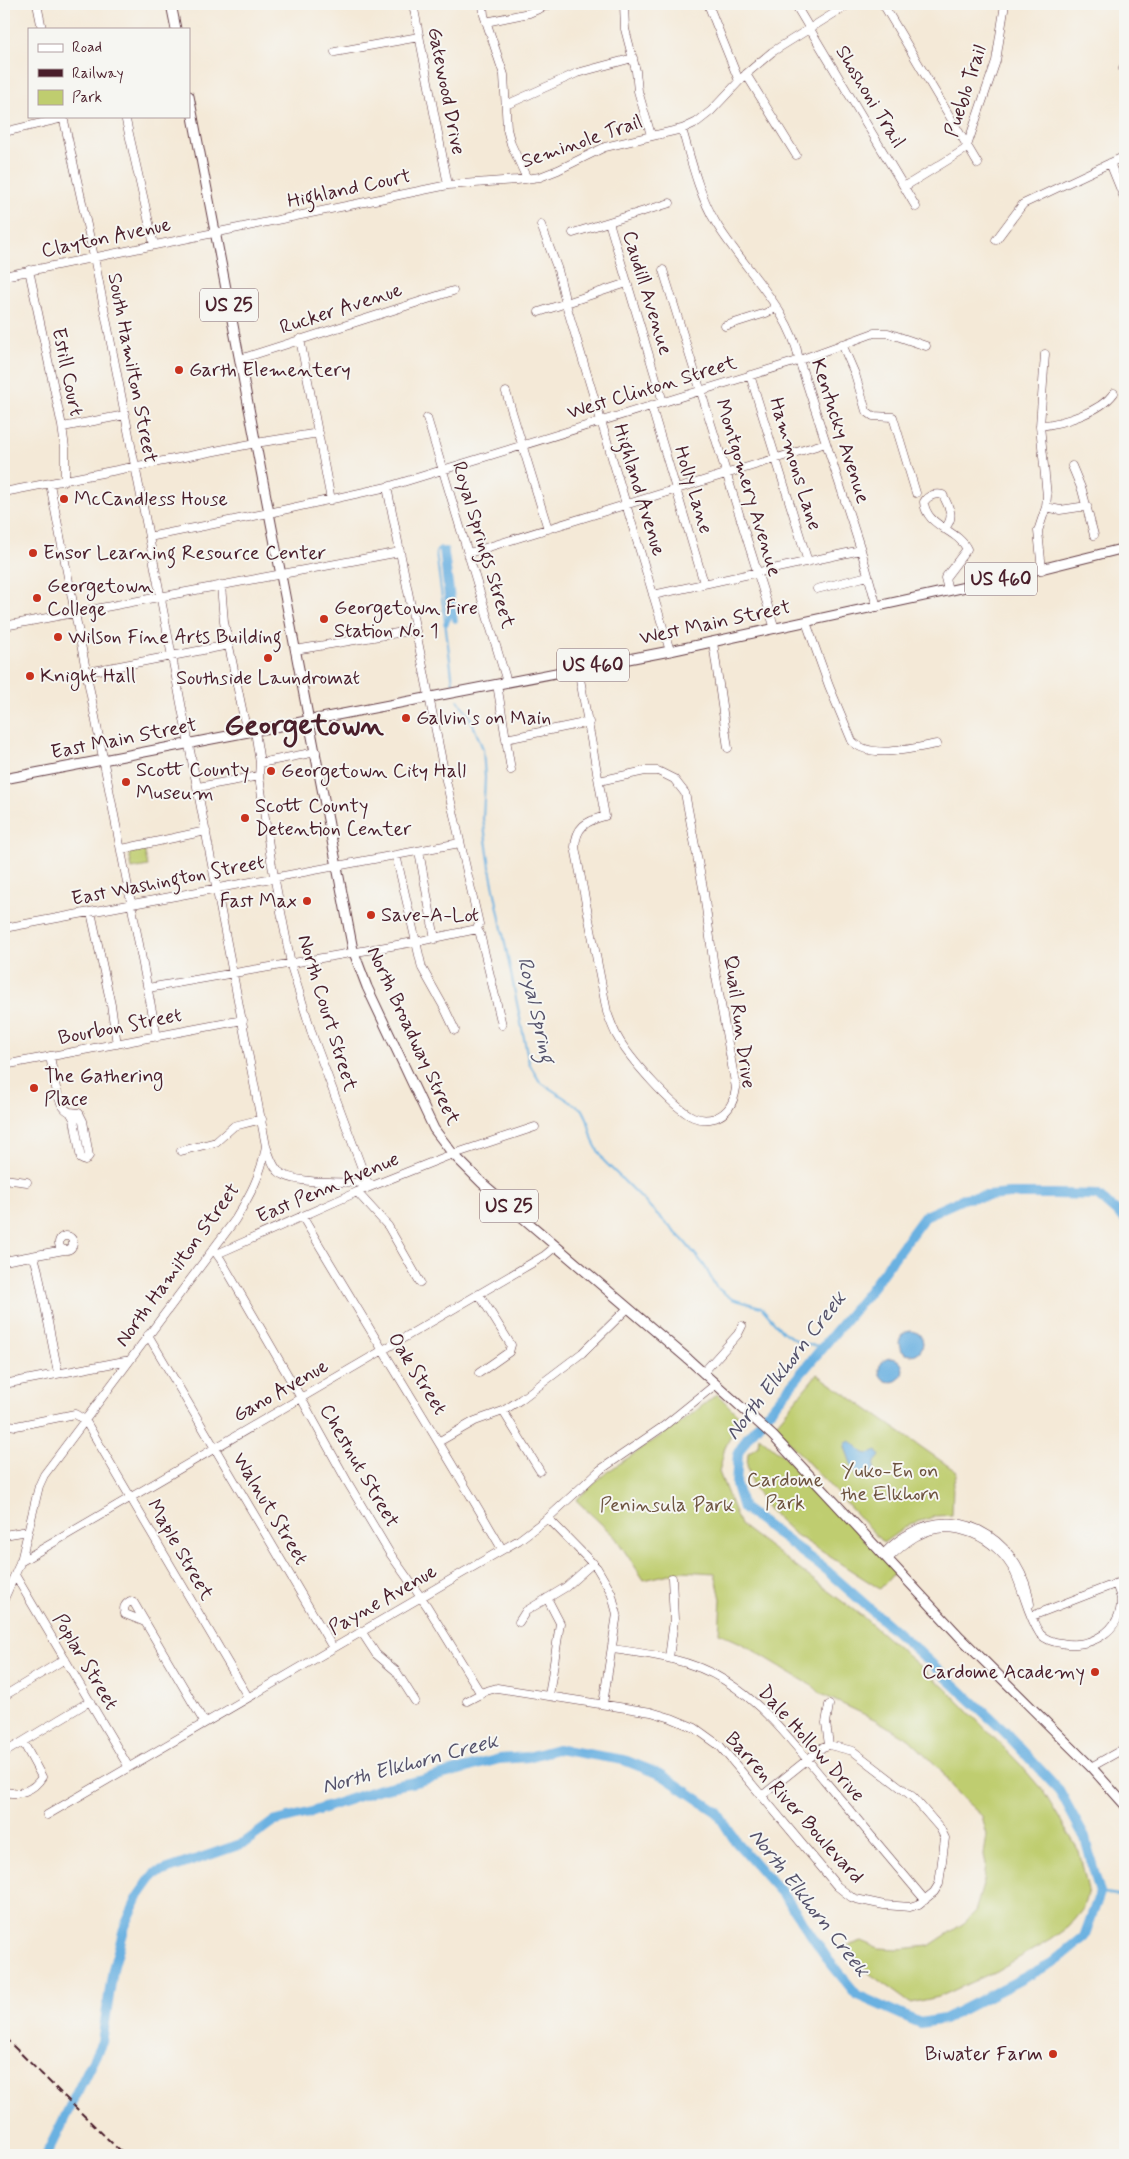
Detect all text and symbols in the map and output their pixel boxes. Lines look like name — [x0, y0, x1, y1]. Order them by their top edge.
street label: Gatewood Drive — [420, 25, 472, 157]
legend — [28, 28, 190, 118]
text: Road — [72, 38, 102, 58]
street label: Shoshoni Trail — [829, 41, 911, 153]
street label: Pueblo Trail — [938, 42, 994, 140]
text: Railway — [72, 64, 124, 84]
text: Park — [72, 88, 102, 108]
street label: Seminole Trail — [518, 109, 646, 175]
street label: Highland Court — [285, 163, 414, 217]
street label: Clayton Avenue — [39, 211, 173, 265]
street label: Caudill Avenue — [615, 227, 679, 359]
street label: South Hamilton Street — [100, 271, 164, 465]
street label: Rucker Avenue — [276, 276, 406, 342]
road number: US 25 — [200, 288, 258, 322]
street label: Estill Court — [44, 325, 90, 419]
street label: West Clinton Street — [564, 349, 740, 427]
street label: Kentucky Avenue — [804, 355, 876, 507]
place label: Garth Elementery — [189, 357, 351, 384]
marker: Garth Elementery — [173, 364, 185, 376]
street label: Hammons Lane — [762, 394, 828, 534]
street label: Montgomery Avenue — [708, 396, 788, 580]
street label: Highland Avenue — [604, 421, 672, 560]
street label: Holly Lane — [667, 443, 719, 537]
street label: Royal Springs Street — [443, 458, 521, 633]
place label: McCandless House — [74, 486, 228, 513]
marker: McCandless House — [58, 493, 70, 505]
place label: Ensor Learning Resource Center — [43, 540, 326, 569]
marker: Ensor Learning Resource Center — [27, 547, 39, 559]
road number: US 460 — [965, 562, 1037, 596]
place label: Georgetown College — [47, 573, 154, 623]
marker: Georgetown College — [31, 592, 43, 604]
street label: West Main Street — [637, 594, 793, 652]
place label: Georgetown Fire Station No. 1 — [334, 595, 478, 645]
marker: Georgetown Fire Station No. 1 — [318, 613, 330, 625]
place label: Wilson Fine Arts Building — [68, 624, 282, 653]
marker: Wilson Fine Arts Building — [52, 631, 64, 643]
road number: US 460 — [557, 648, 629, 682]
marker: Southside Laundromat — [262, 652, 274, 664]
place label: Knight Hall — [40, 663, 136, 691]
place label: Southside Laundromat — [176, 665, 360, 692]
marker: Knight Hall — [24, 670, 36, 682]
place label: Galvin's on Main — [416, 705, 551, 732]
district label: Georgetown — [224, 706, 384, 748]
street label: East Main Street — [49, 712, 199, 766]
marker: Galvin's on Main — [400, 712, 412, 724]
place label: Scott County Museum — [136, 757, 249, 807]
place label: Georgetown City Hall — [281, 758, 466, 786]
marker: Georgetown City Hall — [265, 765, 277, 777]
marker: Scott County Museum — [120, 776, 132, 788]
place label: Scott County Detention Center — [255, 793, 412, 843]
marker: Scott County Detention Center — [239, 812, 251, 824]
street label: East Washington Street — [69, 849, 267, 915]
place label: Fast Max — [220, 888, 297, 915]
marker: Fast Max — [301, 895, 313, 907]
place label: Save-A-Lot — [381, 902, 479, 929]
marker: Save-A-Lot — [365, 909, 377, 921]
street label: North Court Street — [290, 931, 364, 1095]
street label: North Broadway Street — [360, 942, 466, 1130]
water label: Royal Spring — [508, 954, 562, 1068]
street label: Quail Run Drive — [716, 954, 762, 1090]
street label: Bourbon Street — [56, 1002, 184, 1052]
place label: The Gathering Place — [44, 1063, 163, 1113]
marker: The Gathering Place — [28, 1082, 40, 1094]
street label: East Penn Avenue — [252, 1146, 404, 1230]
street label: North Hamilton Street — [109, 1178, 247, 1352]
road number: US 25 — [480, 1190, 538, 1222]
water label: North Elkhorn Creek — [719, 1285, 854, 1446]
street label: Oak Street — [381, 1328, 453, 1420]
street label: Gano Avenue — [228, 1353, 334, 1429]
street label: Chestnut Street — [313, 1399, 405, 1533]
street label: Walnut Street — [226, 1448, 314, 1570]
park label: Yuko-En on the Elkhorn — [840, 1458, 940, 1508]
park label: Cardome Park — [747, 1467, 823, 1517]
park label: Peninsula Park — [600, 1492, 734, 1519]
street label: Maple Street — [140, 1495, 220, 1606]
street label: Payne Avenue — [324, 1558, 442, 1642]
street label: Poplar Street — [46, 1609, 124, 1715]
place label: Cardome Academy — [922, 1659, 1085, 1686]
marker: Cardome Academy — [1089, 1666, 1101, 1678]
street label: Dale Hollow Drive — [751, 1680, 871, 1808]
street label: Barren River Boulevard — [718, 1726, 870, 1890]
water label: North Elkhorn Creek — [319, 1727, 502, 1801]
water label: North Elkhorn Creek — [742, 1823, 877, 1984]
place label: Biwater Farm — [925, 2041, 1043, 2068]
marker: Biwater Farm — [1047, 2048, 1059, 2060]

